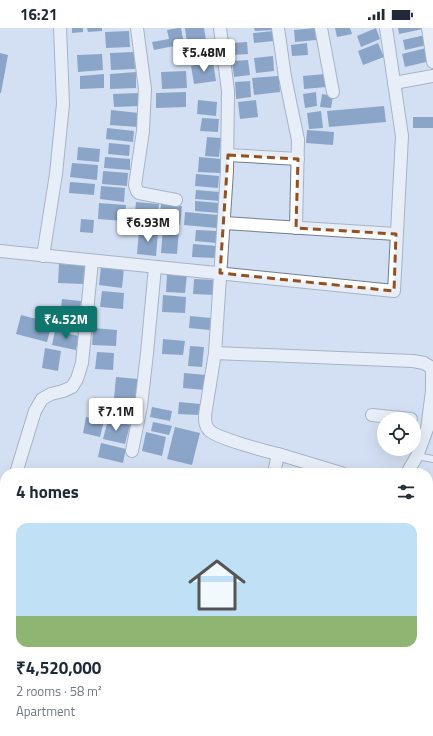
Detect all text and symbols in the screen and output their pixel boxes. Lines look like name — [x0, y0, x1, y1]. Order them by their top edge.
text: 16:21 — [20, 3, 57, 26]
pin: ₹5.48M — [171, 39, 237, 73]
text: ₹5.48M — [182, 42, 226, 62]
pin: ₹6.93M — [115, 209, 181, 243]
text: ₹6.93M — [126, 212, 170, 232]
pin: ₹4.52M — [33, 306, 99, 340]
text: ₹4.52M — [44, 309, 88, 329]
pin: ₹7.1M — [88, 398, 144, 432]
text: ₹7.1M — [98, 401, 134, 421]
map controls — [377, 412, 421, 456]
button: locate — [377, 412, 421, 456]
text: 4 homes — [16, 479, 79, 505]
icon: filters — [395, 481, 417, 503]
icon: home — [181, 549, 253, 621]
text: ₹4,520,000 — [16, 655, 101, 681]
text: 2 rooms · 58 m² — [16, 681, 102, 701]
text: Apartment — [16, 701, 75, 721]

